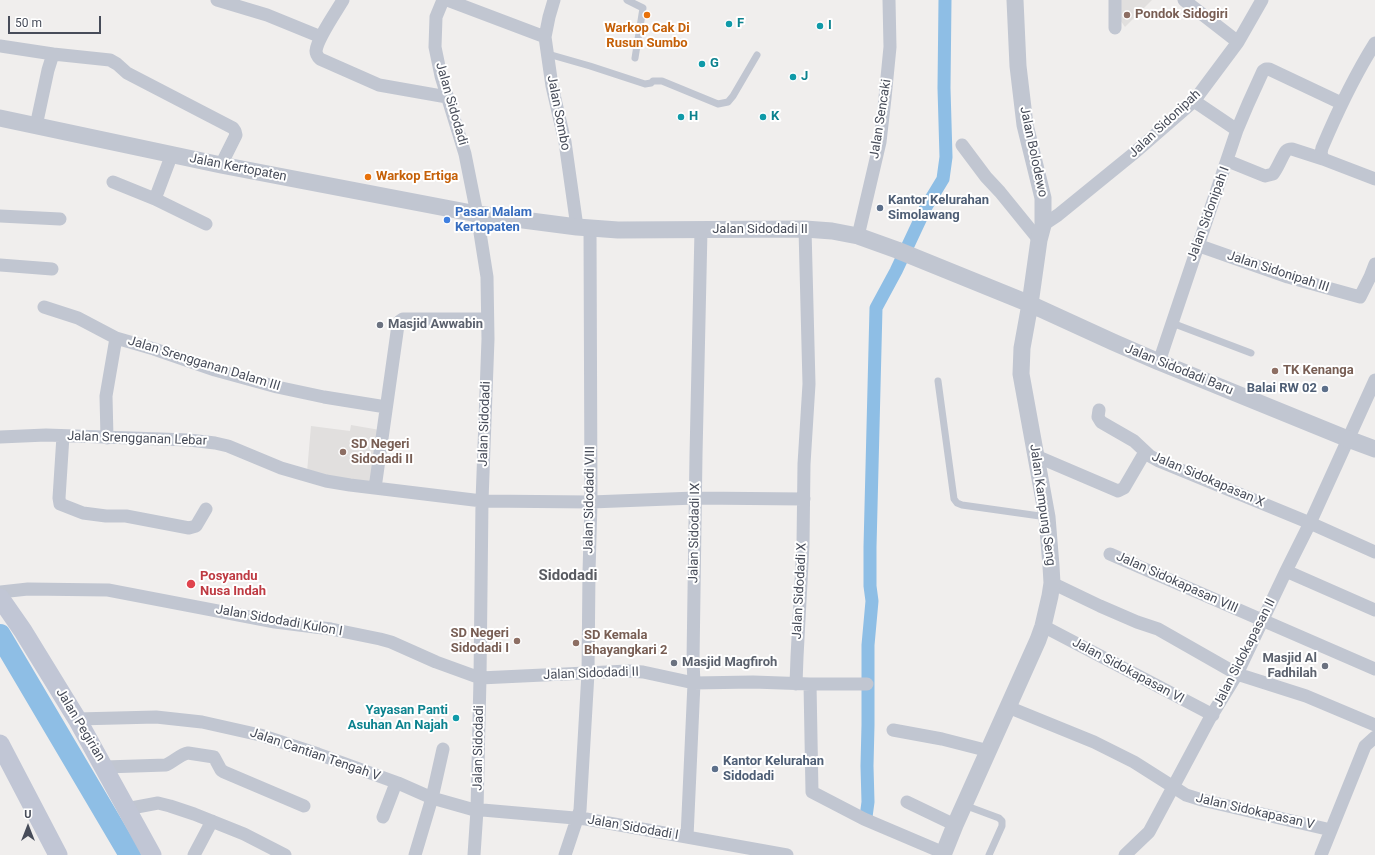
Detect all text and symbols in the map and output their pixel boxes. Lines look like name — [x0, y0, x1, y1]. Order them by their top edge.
place label: Pondok Sidogiri — [1135, 7, 1228, 23]
scale bar — [10, 8, 103, 34]
marker: Warkop Cak Di Rusun Sumbo — [642, 10, 652, 20]
marker: Pondok Sidogiri — [1122, 10, 1132, 20]
text: 50 m — [15, 16, 42, 30]
place label: F — [737, 16, 744, 32]
place label: I — [828, 18, 832, 34]
marker: F — [724, 19, 734, 29]
place label: Warkop Cak Di Rusun Sumbo — [604, 21, 690, 52]
marker: I — [815, 21, 825, 31]
place label: G — [710, 56, 719, 72]
marker: G — [697, 59, 707, 69]
street label: Jalan Sidodadi — [432, 61, 470, 147]
place label: J — [801, 69, 808, 85]
marker: J — [788, 72, 798, 82]
street label: Jalan Sombo — [543, 74, 573, 152]
street label: Jalan Sencaki — [867, 78, 895, 160]
street label: Jalan Sidonipah — [1126, 87, 1204, 161]
street label: Jalan Bolodewo — [1016, 105, 1050, 199]
place label: H — [689, 109, 698, 125]
place label: K — [771, 109, 779, 125]
marker: H — [676, 112, 686, 122]
marker: K — [758, 112, 768, 122]
street label: Jalan Kertopaten — [188, 151, 288, 185]
street label: Jalan Sidonipah I — [1185, 165, 1233, 263]
place label: Warkop Ertiga — [376, 169, 458, 185]
marker: Warkop Ertiga — [363, 172, 373, 182]
place label: Kantor Kelurahan Simolawang — [888, 193, 989, 224]
marker: Kantor Kelurahan Simolawang — [875, 203, 885, 213]
place label: Pasar Malam Kertopaten — [455, 205, 532, 236]
marker: Pasar Malam Kertopaten — [442, 215, 452, 225]
street label: Jalan Sidodadi II — [712, 222, 808, 238]
street label: Jalan Sidonipah III — [1225, 248, 1331, 296]
place label: Masjid Awwabin — [388, 317, 483, 333]
marker: Masjid Awwabin — [375, 320, 385, 330]
street label: Jalan Srengganan Dalam III — [126, 333, 282, 395]
street label: Jalan Sidodadi Baru — [1123, 341, 1235, 399]
place label: TK Kenanga — [1283, 363, 1354, 379]
marker: TK Kenanga — [1270, 366, 1280, 376]
street label: Jalan Sidodadi — [476, 381, 494, 467]
place label: Balai RW 02 — [1247, 381, 1317, 397]
marker: Balai RW 02 — [1320, 384, 1330, 394]
street label: Jalan Srengganan Lebar — [67, 429, 207, 449]
place label: SD Negeri Sidodadi II — [351, 437, 413, 468]
street label: Jalan Kampung Seng — [1026, 443, 1058, 567]
street label: Jalan Sidodadi VIII — [581, 446, 599, 554]
marker: SD Negeri Sidodadi II — [338, 447, 348, 457]
street label: Jalan Sidokapasan X — [1149, 449, 1267, 511]
street label: Jalan Sidodadi IX — [686, 483, 704, 583]
street label: Jalan Sidodadi X — [790, 542, 810, 640]
street label: Jalan Sidokapasan VIII — [1114, 549, 1240, 617]
district label: Sidodadi — [538, 567, 598, 585]
place label: Posyandu Nusa Indah — [200, 569, 266, 600]
marker: Posyandu Nusa Indah — [185, 578, 197, 590]
street label: Jalan Sidokapasan II — [1211, 596, 1279, 710]
street label: Jalan Sidodadi Kulon I — [214, 602, 344, 640]
place label: SD Negeri Sidodadi I — [450, 626, 509, 657]
place label: SD Kemala Bhayangkari 2 — [584, 628, 667, 659]
street label: Jalan Sidokapasan VI — [1069, 635, 1187, 707]
marker: SD Negeri Sidodadi I — [512, 636, 522, 646]
marker: SD Kemala Bhayangkari 2 — [571, 638, 581, 648]
place label: Masjid Al Fadhilah — [1262, 651, 1317, 682]
place label: Masjid Magfiroh — [682, 655, 777, 671]
marker: Masjid Magfiroh — [669, 658, 679, 668]
marker: Masjid Al Fadhilah — [1320, 661, 1330, 671]
street label: Jalan Sidodadi II — [543, 665, 639, 683]
street label: Jalan Pegirian — [52, 686, 108, 764]
place label: Yayasan Panti Asuhan An Najah — [348, 703, 448, 734]
street label: Jalan Sidodadi — [470, 705, 488, 791]
marker: Yayasan Panti Asuhan An Najah — [451, 713, 461, 723]
street label: Jalan Cantian Tengah V — [248, 725, 382, 785]
place label: Kantor Kelurahan Sidodadi — [723, 754, 824, 785]
marker: Kantor Kelurahan Sidodadi — [710, 764, 720, 774]
street label: Jalan Sidokapasan V — [1194, 791, 1316, 833]
north arrow — [8, 807, 48, 847]
text: U — [24, 808, 32, 821]
street label: Jalan Sidodadi I — [586, 812, 680, 844]

